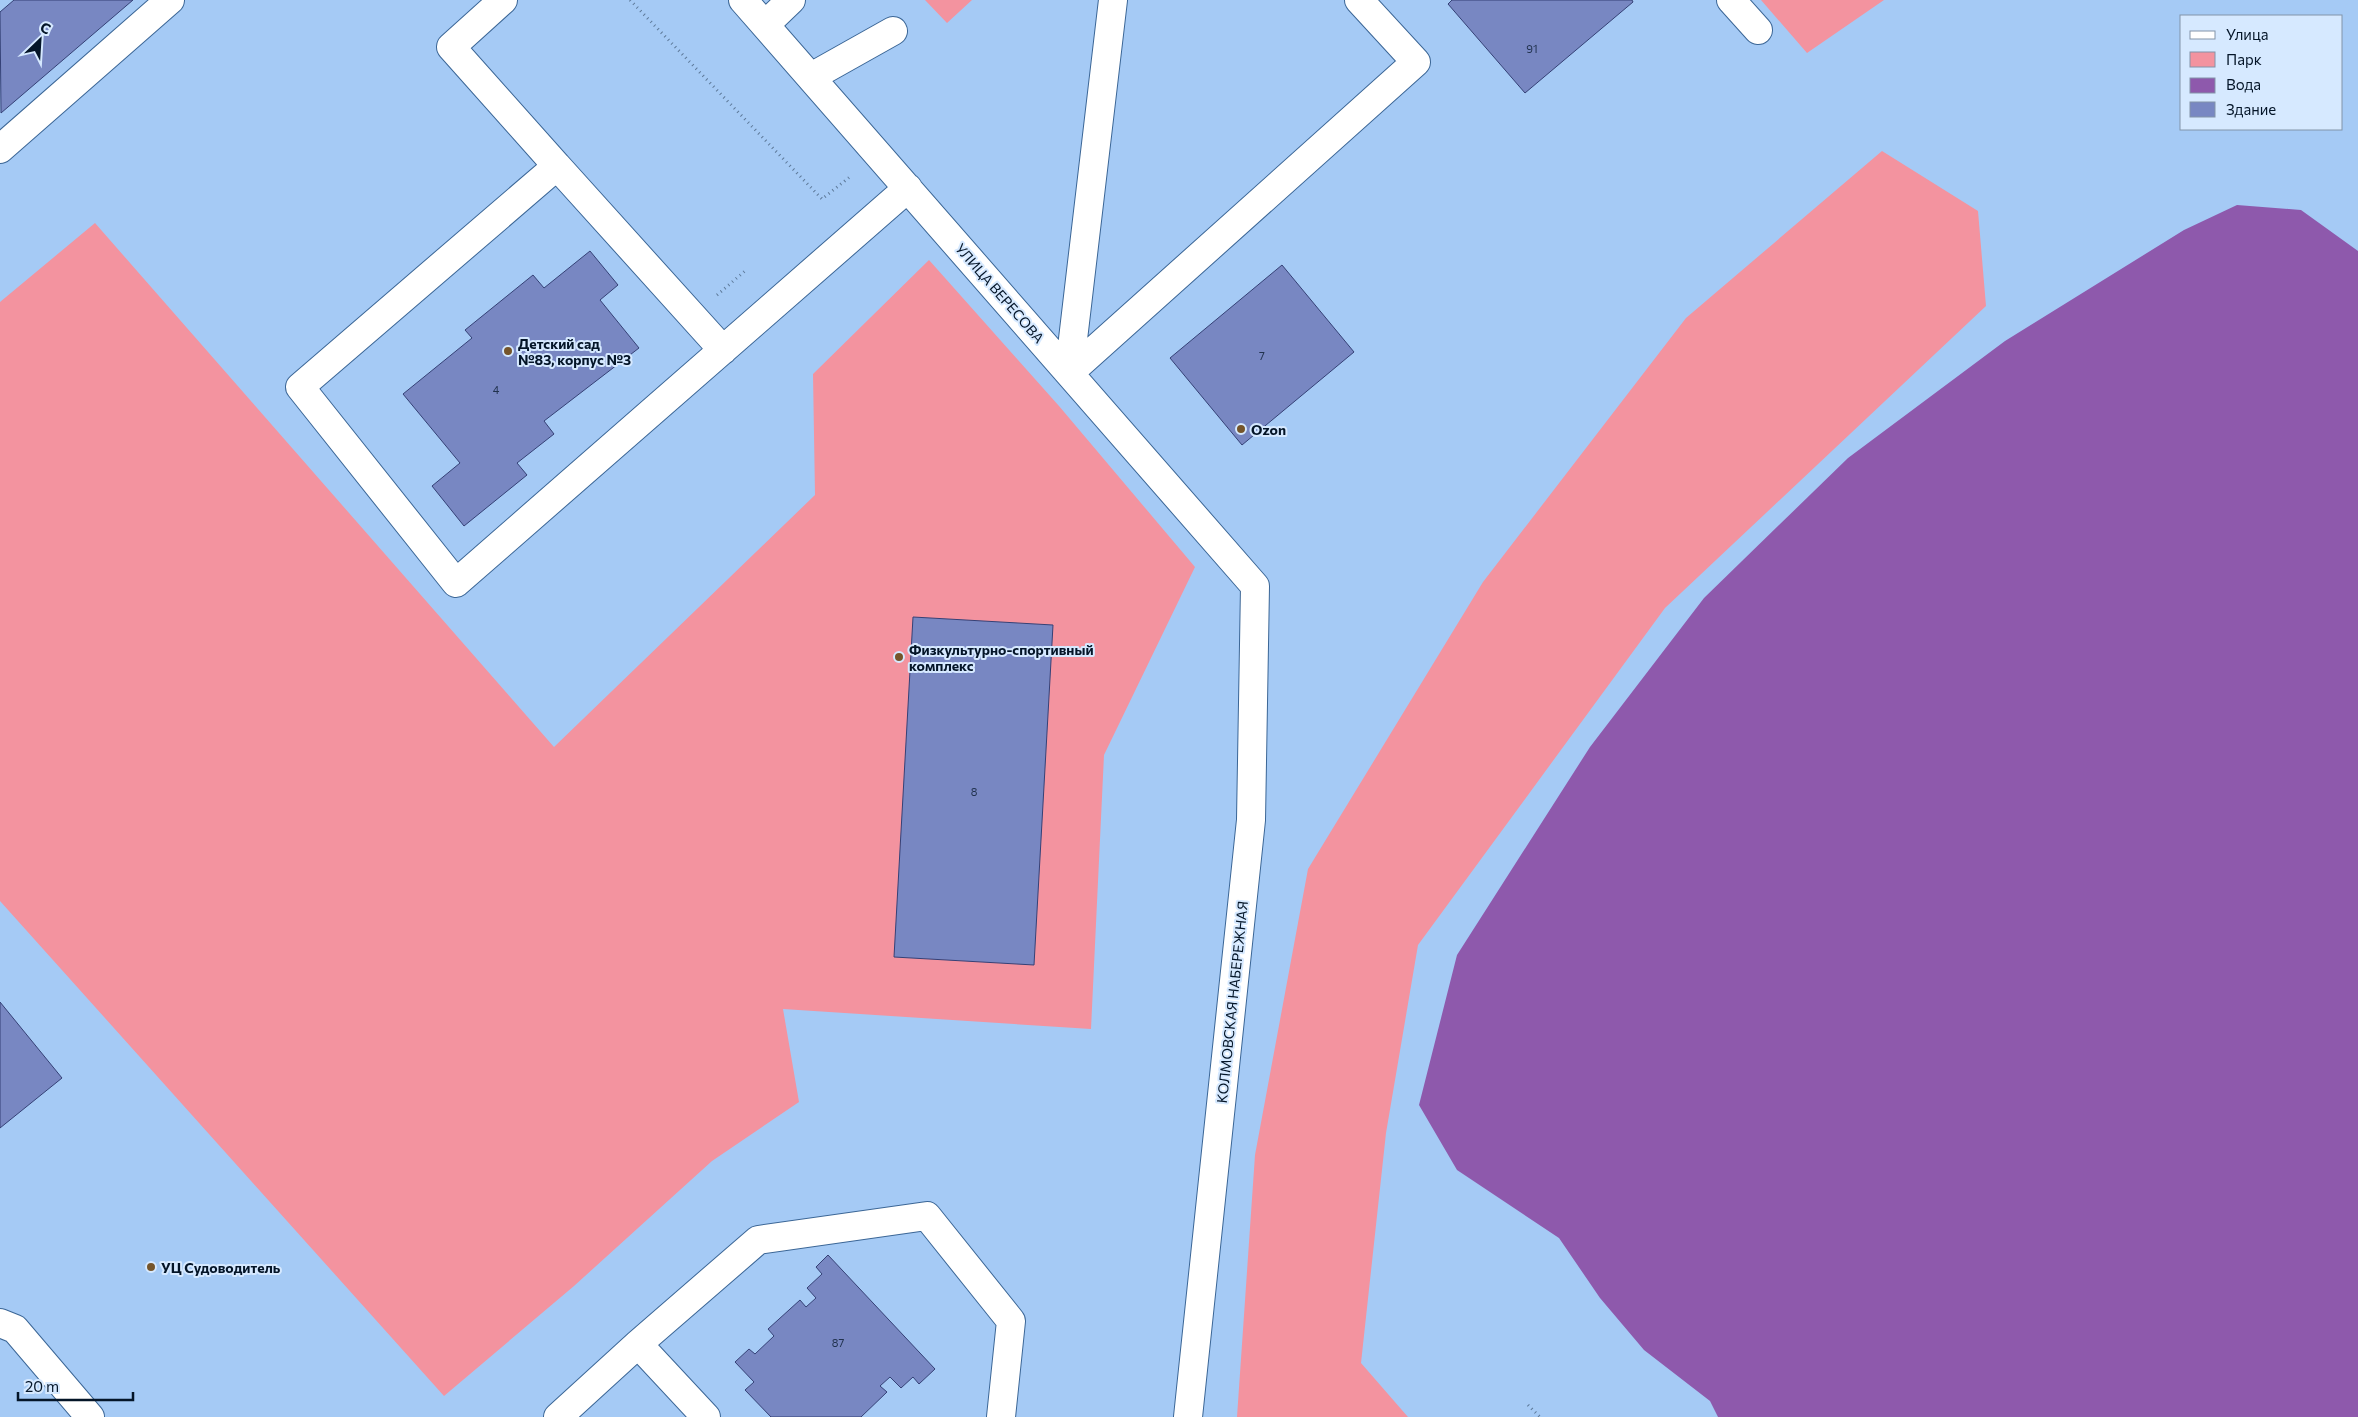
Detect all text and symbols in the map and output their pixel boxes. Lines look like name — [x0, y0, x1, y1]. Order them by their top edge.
north arrow — [15, 15, 65, 65]
legend — [2180, 15, 2343, 130]
text: С — [38, 18, 54, 37]
text: Улица — [2226, 25, 2268, 43]
house number: 91 — [1526, 42, 1538, 55]
text: Парк — [2226, 50, 2262, 68]
text: Вода — [2226, 75, 2261, 93]
text: Здание — [2226, 100, 2276, 118]
street label: УЛИЦА ВЕРЕСОВА — [952, 240, 1048, 347]
place label: Детский сад №83, корпус №3 — [518, 335, 631, 368]
marker: Детский сад №83, корпус №3 — [502, 345, 514, 357]
house number: 7 — [1259, 349, 1265, 362]
house number: 4 — [493, 383, 500, 396]
place label: Ozon — [1251, 421, 1286, 438]
marker: Ozon — [1235, 423, 1247, 435]
place label: Физкультурно-спортивный комплекс — [909, 641, 1094, 674]
marker: Физкультурно-спортивный комплекс — [893, 651, 905, 663]
house number: 8 — [971, 785, 978, 798]
street label: КОЛМОВСКАЯ НАБЕРЕЖНАЯ — [1213, 900, 1251, 1104]
place label: УЦ Судоводитель — [161, 1259, 281, 1276]
marker: УЦ Судоводитель — [145, 1261, 157, 1273]
house number: 87 — [832, 1336, 844, 1349]
scale bar — [18, 1370, 132, 1402]
text: 20 m — [25, 1377, 59, 1395]

